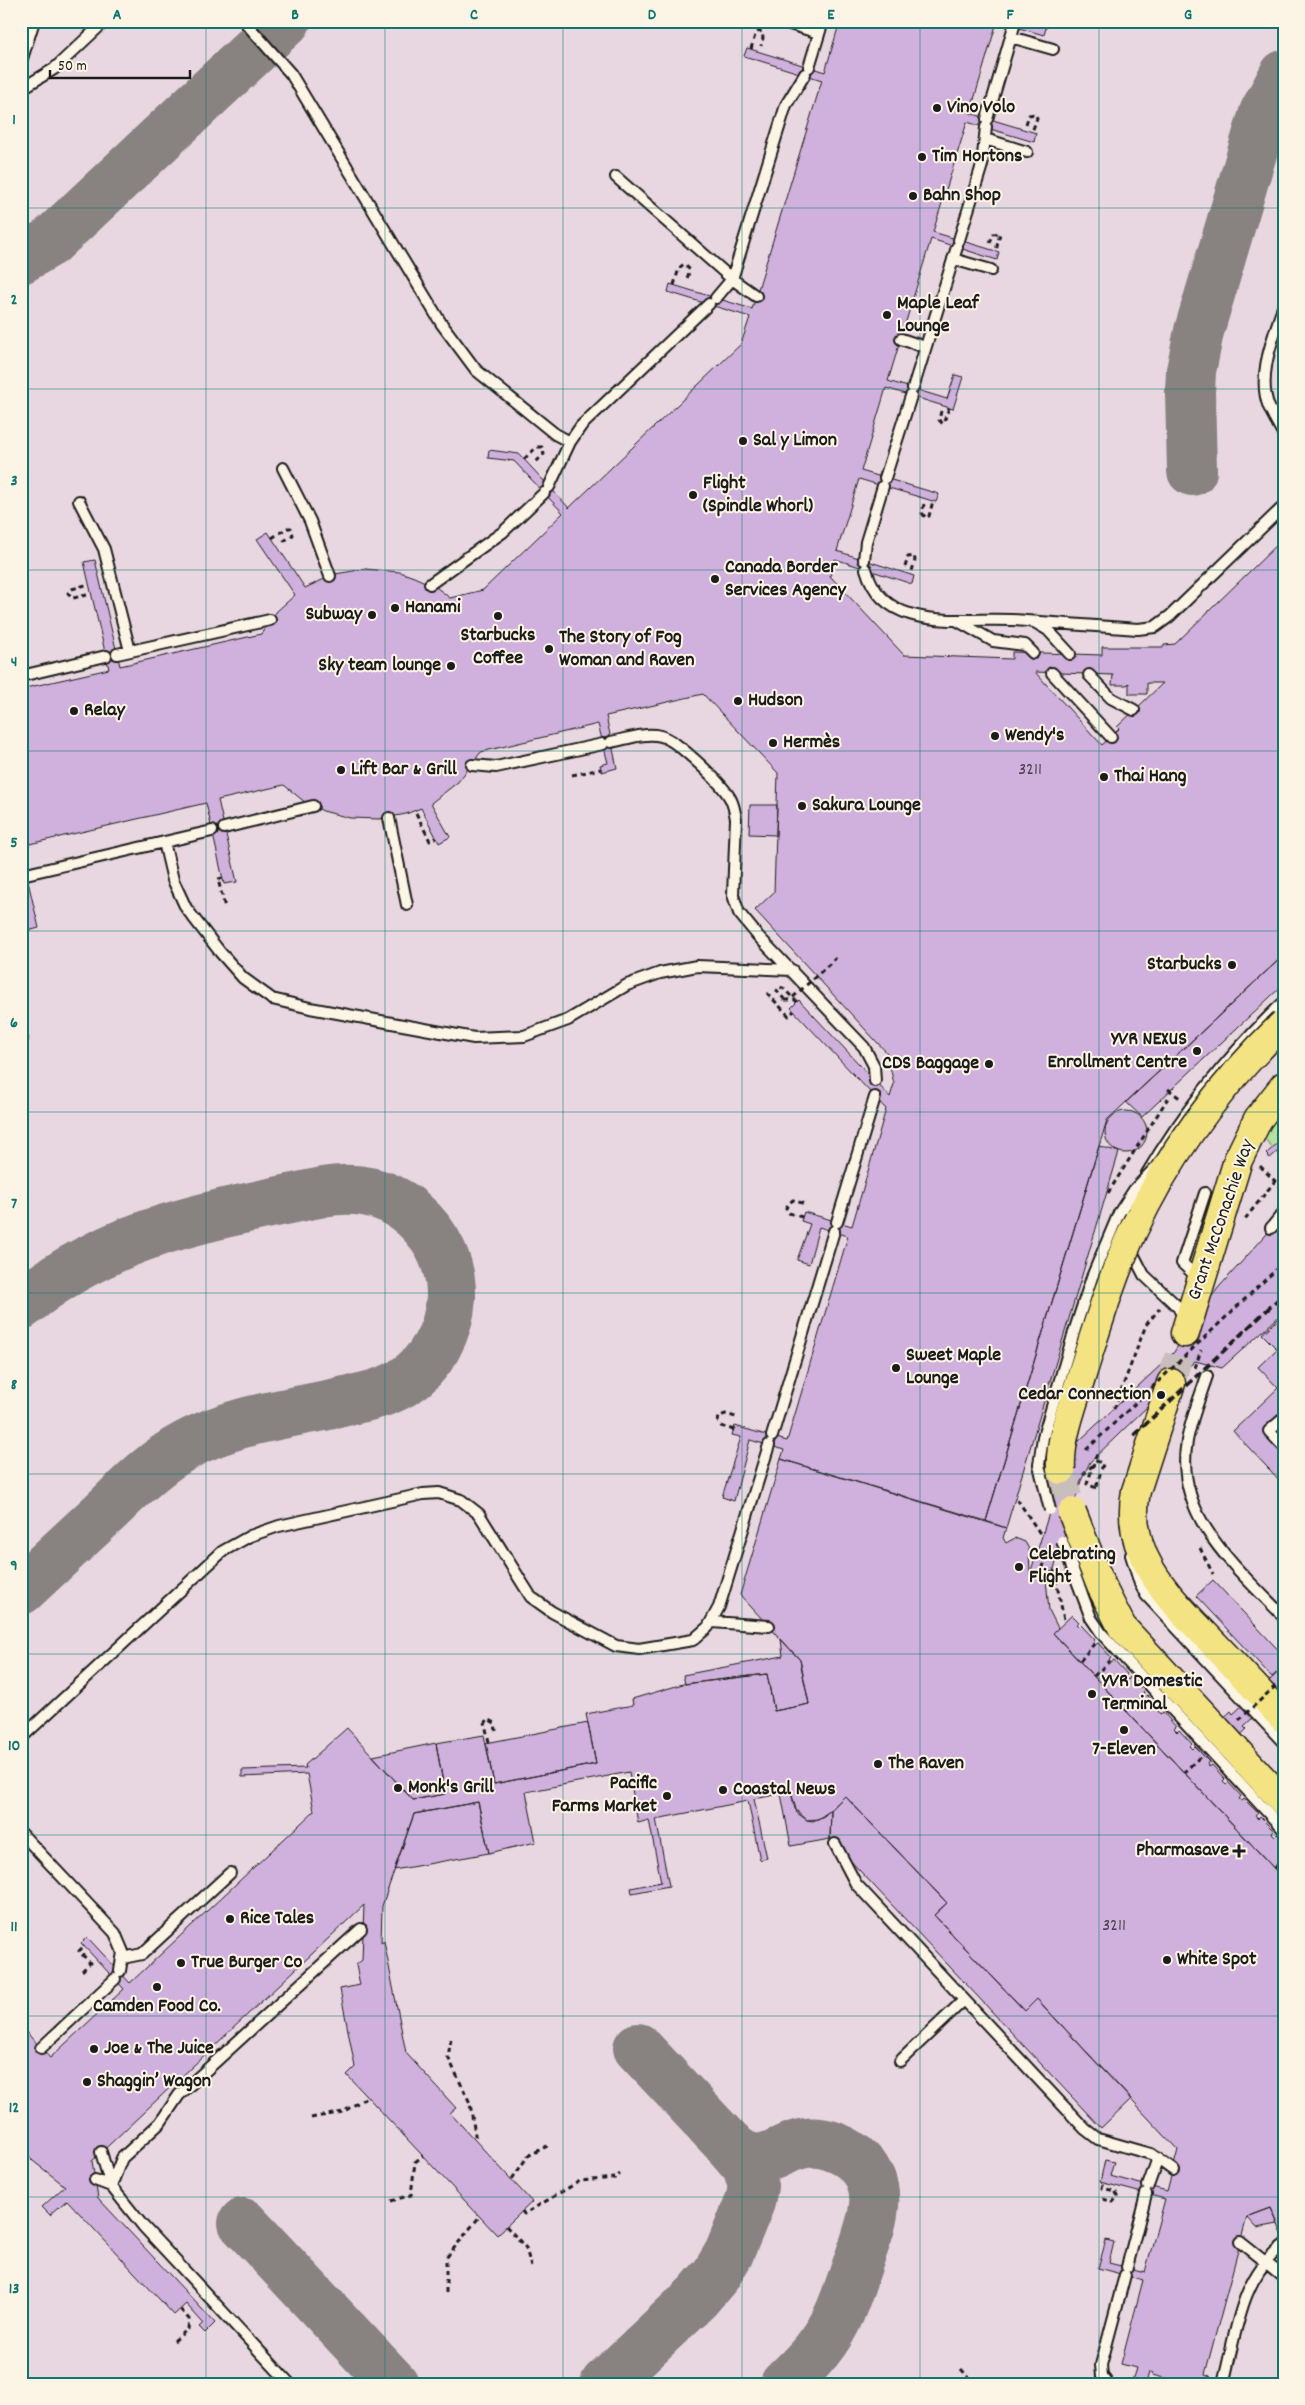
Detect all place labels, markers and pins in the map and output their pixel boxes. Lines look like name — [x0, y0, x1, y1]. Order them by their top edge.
place label: Vino Volo — [947, 94, 1015, 122]
marker: Vino Volo — [931, 102, 943, 114]
place label: Tim Hortons — [932, 143, 1022, 171]
marker: Tim Hortons — [916, 151, 928, 163]
place label: Bahn Shop — [923, 182, 1001, 210]
marker: Bahn Shop — [907, 190, 919, 202]
place label: Maple Leaf Lounge — [897, 290, 980, 341]
marker: Maple Leaf Lounge — [881, 309, 893, 321]
place label: Sal y Limon — [753, 427, 837, 455]
marker: Sal y Limon — [737, 435, 749, 447]
place label: Flight (Spindle Whorl) — [703, 470, 813, 521]
marker: Flight (Spindle Whorl) — [687, 489, 699, 501]
place label: Canada Border Services Agency — [725, 554, 847, 605]
marker: Canada Border Services Agency — [709, 573, 721, 585]
place label: Hanami — [405, 594, 461, 622]
place label: Subway — [306, 601, 363, 629]
marker: Hanami — [389, 602, 401, 614]
marker: Subway — [366, 609, 378, 621]
marker: Starbucks Coffee — [492, 610, 504, 622]
place label: Starbucks Coffee — [461, 622, 535, 673]
place label: The Story of Fog Woman and Raven — [559, 624, 694, 675]
marker: The Story of Fog Woman and Raven — [543, 643, 555, 655]
place label: Sky team lounge — [318, 652, 441, 680]
marker: Sky team lounge — [445, 660, 457, 672]
place label: Hudson — [748, 687, 803, 715]
marker: Hudson — [732, 695, 744, 707]
place label: Relay — [84, 697, 126, 725]
marker: Relay — [68, 705, 80, 717]
place label: Wendy's — [1005, 722, 1064, 750]
place label: Hermès — [783, 729, 840, 757]
marker: Wendy's — [989, 730, 1001, 742]
marker: Hermès — [767, 737, 779, 749]
place label: Lift Bar & Grill — [351, 756, 457, 784]
place label: Thai Hang — [1114, 763, 1187, 791]
marker: Lift Bar & Grill — [335, 764, 347, 776]
marker: Thai Hang — [1098, 771, 1110, 783]
place label: Sakura Lounge — [812, 792, 921, 820]
marker: Sakura Lounge — [796, 800, 808, 812]
place label: Starbucks — [1147, 951, 1222, 979]
marker: Starbucks — [1226, 959, 1238, 971]
place label: YVR NEXUS Enrollment Centre — [1048, 1026, 1187, 1077]
marker: YVR NEXUS Enrollment Centre — [1191, 1045, 1203, 1057]
place label: CDS Baggage — [882, 1050, 979, 1078]
marker: CDS Baggage — [983, 1058, 995, 1070]
place label: Sweet Maple Lounge — [906, 1342, 1001, 1393]
marker: Sweet Maple Lounge — [890, 1362, 902, 1374]
place label: Cedar Connection — [1018, 1381, 1151, 1409]
marker: Cedar Connection — [1155, 1389, 1167, 1401]
place label: Celebrating Flight — [1029, 1541, 1116, 1592]
marker: Celebrating Flight — [1013, 1561, 1025, 1573]
place label: YVR Domestic Terminal — [1101, 1668, 1203, 1719]
marker: YVR Domestic Terminal — [1086, 1688, 1098, 1700]
marker: 7-Eleven — [1118, 1724, 1130, 1736]
place label: 7-Eleven — [1092, 1736, 1156, 1764]
place label: The Raven — [888, 1750, 964, 1778]
marker: The Raven — [872, 1758, 884, 1770]
place label: Pacific Farms Market — [552, 1770, 658, 1821]
place label: Monk's Grill — [408, 1774, 494, 1802]
place label: Coastal News — [733, 1776, 836, 1804]
marker: Monk's Grill — [392, 1782, 404, 1794]
marker: Coastal News — [717, 1784, 729, 1796]
marker: Pacific Farms Market — [661, 1790, 673, 1802]
place label: Pharmasave — [1136, 1837, 1229, 1865]
marker: Pharmasave — [1233, 1845, 1245, 1857]
place label: Rice Tales — [240, 1905, 314, 1933]
marker: Rice Tales — [224, 1913, 236, 1925]
place label: White Spot — [1177, 1946, 1257, 1974]
place label: True Burger Co — [191, 1949, 302, 1977]
marker: White Spot — [1161, 1954, 1173, 1966]
marker: True Burger Co — [175, 1957, 187, 1969]
marker: Camden Food Co. — [151, 1981, 163, 1993]
place label: Camden Food Co. — [93, 1993, 221, 2021]
place label: Joe & The Juice — [104, 2035, 214, 2063]
marker: Joe & The Juice — [88, 2043, 100, 2055]
place label: Shaggin’ Wagon — [97, 2068, 211, 2096]
marker: Shaggin’ Wagon — [81, 2076, 93, 2088]

